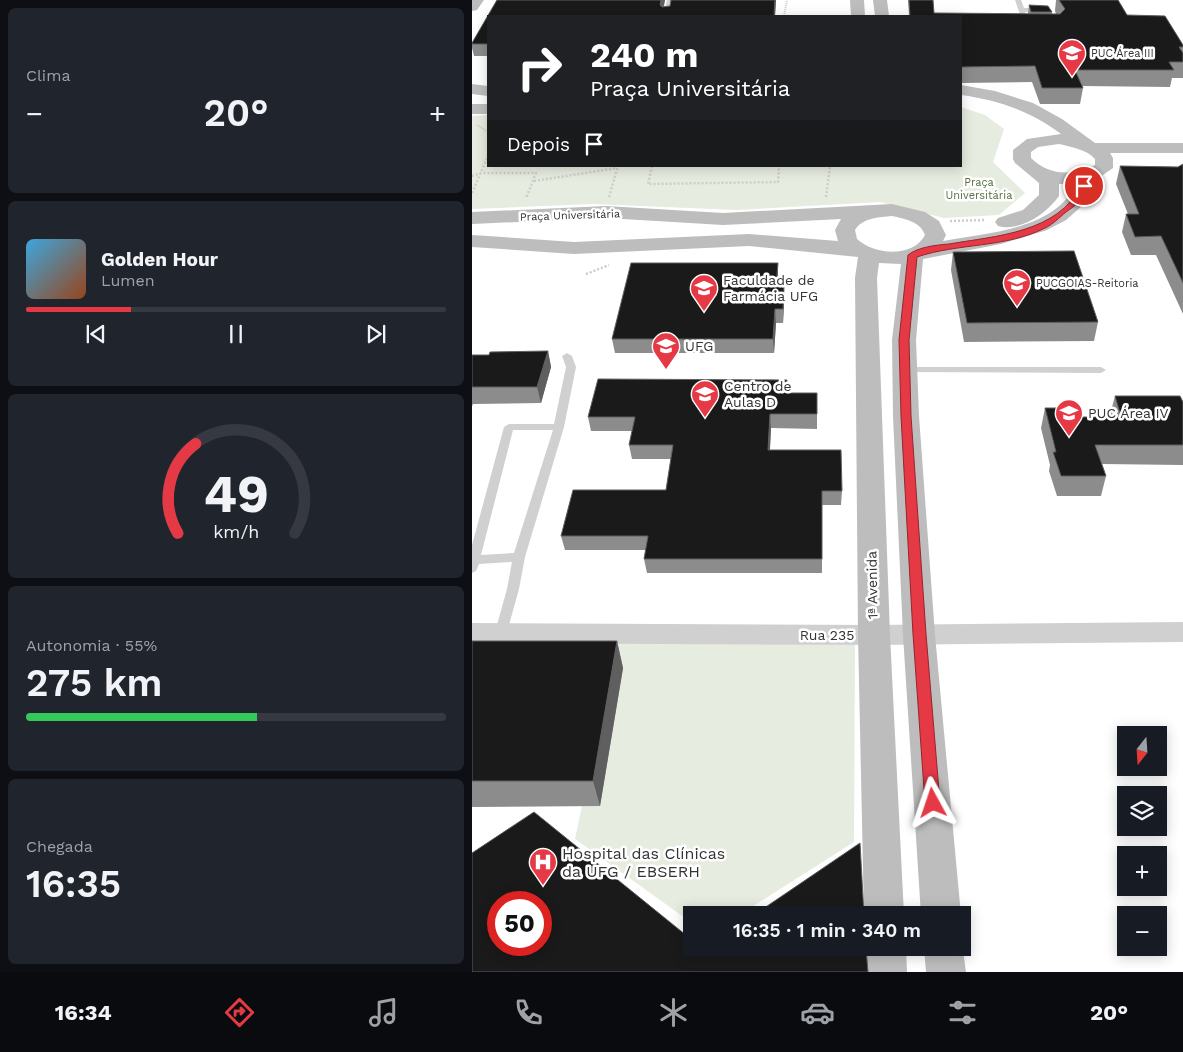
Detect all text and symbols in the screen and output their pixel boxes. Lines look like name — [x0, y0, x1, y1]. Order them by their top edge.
text: 240 m — [590, 34, 699, 76]
icon: right — [507, 35, 572, 100]
school or university icon: PUC Área III — [1057, 38, 1087, 77]
place label: PUC Área III — [1091, 46, 1154, 60]
text: Clima — [26, 66, 70, 85]
text: Praça Universitária — [590, 76, 790, 101]
text: 20° — [204, 91, 268, 135]
text: − — [26, 97, 43, 130]
text: + — [429, 97, 446, 130]
icon: arrive — [580, 130, 608, 158]
text: Depois — [507, 133, 570, 156]
pin — [1063, 165, 1105, 207]
icon: arrive — [1070, 172, 1098, 200]
park label: Praça Universitária — [946, 176, 1013, 202]
street label: Praça Universitária — [520, 207, 620, 224]
text: Golden Hour — [101, 248, 218, 271]
school or university icon: PUCGOIAS-Reitoria — [1002, 268, 1032, 307]
text: Lumen — [101, 271, 155, 290]
place label: Faculdade de Farmácia UFG — [723, 272, 818, 304]
school or university icon: Faculdade de Farmácia UFG — [689, 273, 719, 312]
place label: PUCGOIAS-Reitoria — [1036, 277, 1139, 290]
icon: previous — [82, 320, 110, 348]
icon: pause — [222, 320, 250, 348]
icon: next — [362, 320, 390, 348]
school or university icon: UFG — [651, 331, 681, 370]
place label: UFG — [685, 338, 713, 354]
place label: Centro de Aulas D — [724, 378, 792, 410]
school or university icon: Centro de Aulas D — [690, 379, 720, 418]
school or university icon: PUC Área IV — [1054, 398, 1084, 437]
place label: PUC Área IV — [1088, 405, 1169, 421]
text: 49 — [203, 464, 269, 525]
text: km/h — [213, 521, 259, 542]
street label: 1ª Avenida — [863, 551, 881, 619]
street label: Rua 235 — [800, 627, 854, 643]
text: Autonomia · 55% — [26, 636, 157, 655]
text: 275 km — [26, 661, 162, 705]
north arrow — [1117, 726, 1167, 776]
map controls — [1117, 726, 1167, 956]
position arrow — [906, 776, 958, 828]
button: layers — [1117, 786, 1167, 836]
text: Chegada — [26, 837, 93, 856]
place label: Hospital das Clínicas da UFG / EBSERH — [562, 844, 725, 881]
button: + — [1117, 846, 1167, 896]
hospital icon: Hospital das Clínicas da UFG / EBSERH — [528, 847, 558, 886]
text: 16:35 — [26, 862, 121, 906]
speed limit sign: 50 — [487, 891, 552, 956]
button: − — [1117, 906, 1167, 956]
text: 16:35 · 1 min · 340 m — [733, 919, 921, 942]
icon: directions — [222, 995, 257, 1030]
icon: music — [366, 995, 401, 1030]
icon: phone — [511, 995, 546, 1030]
icon: climate — [656, 995, 691, 1030]
icon: car — [800, 995, 835, 1030]
icon: filters — [945, 995, 980, 1030]
text: 16:34 — [55, 1000, 112, 1025]
text: 20° — [1090, 1000, 1128, 1025]

